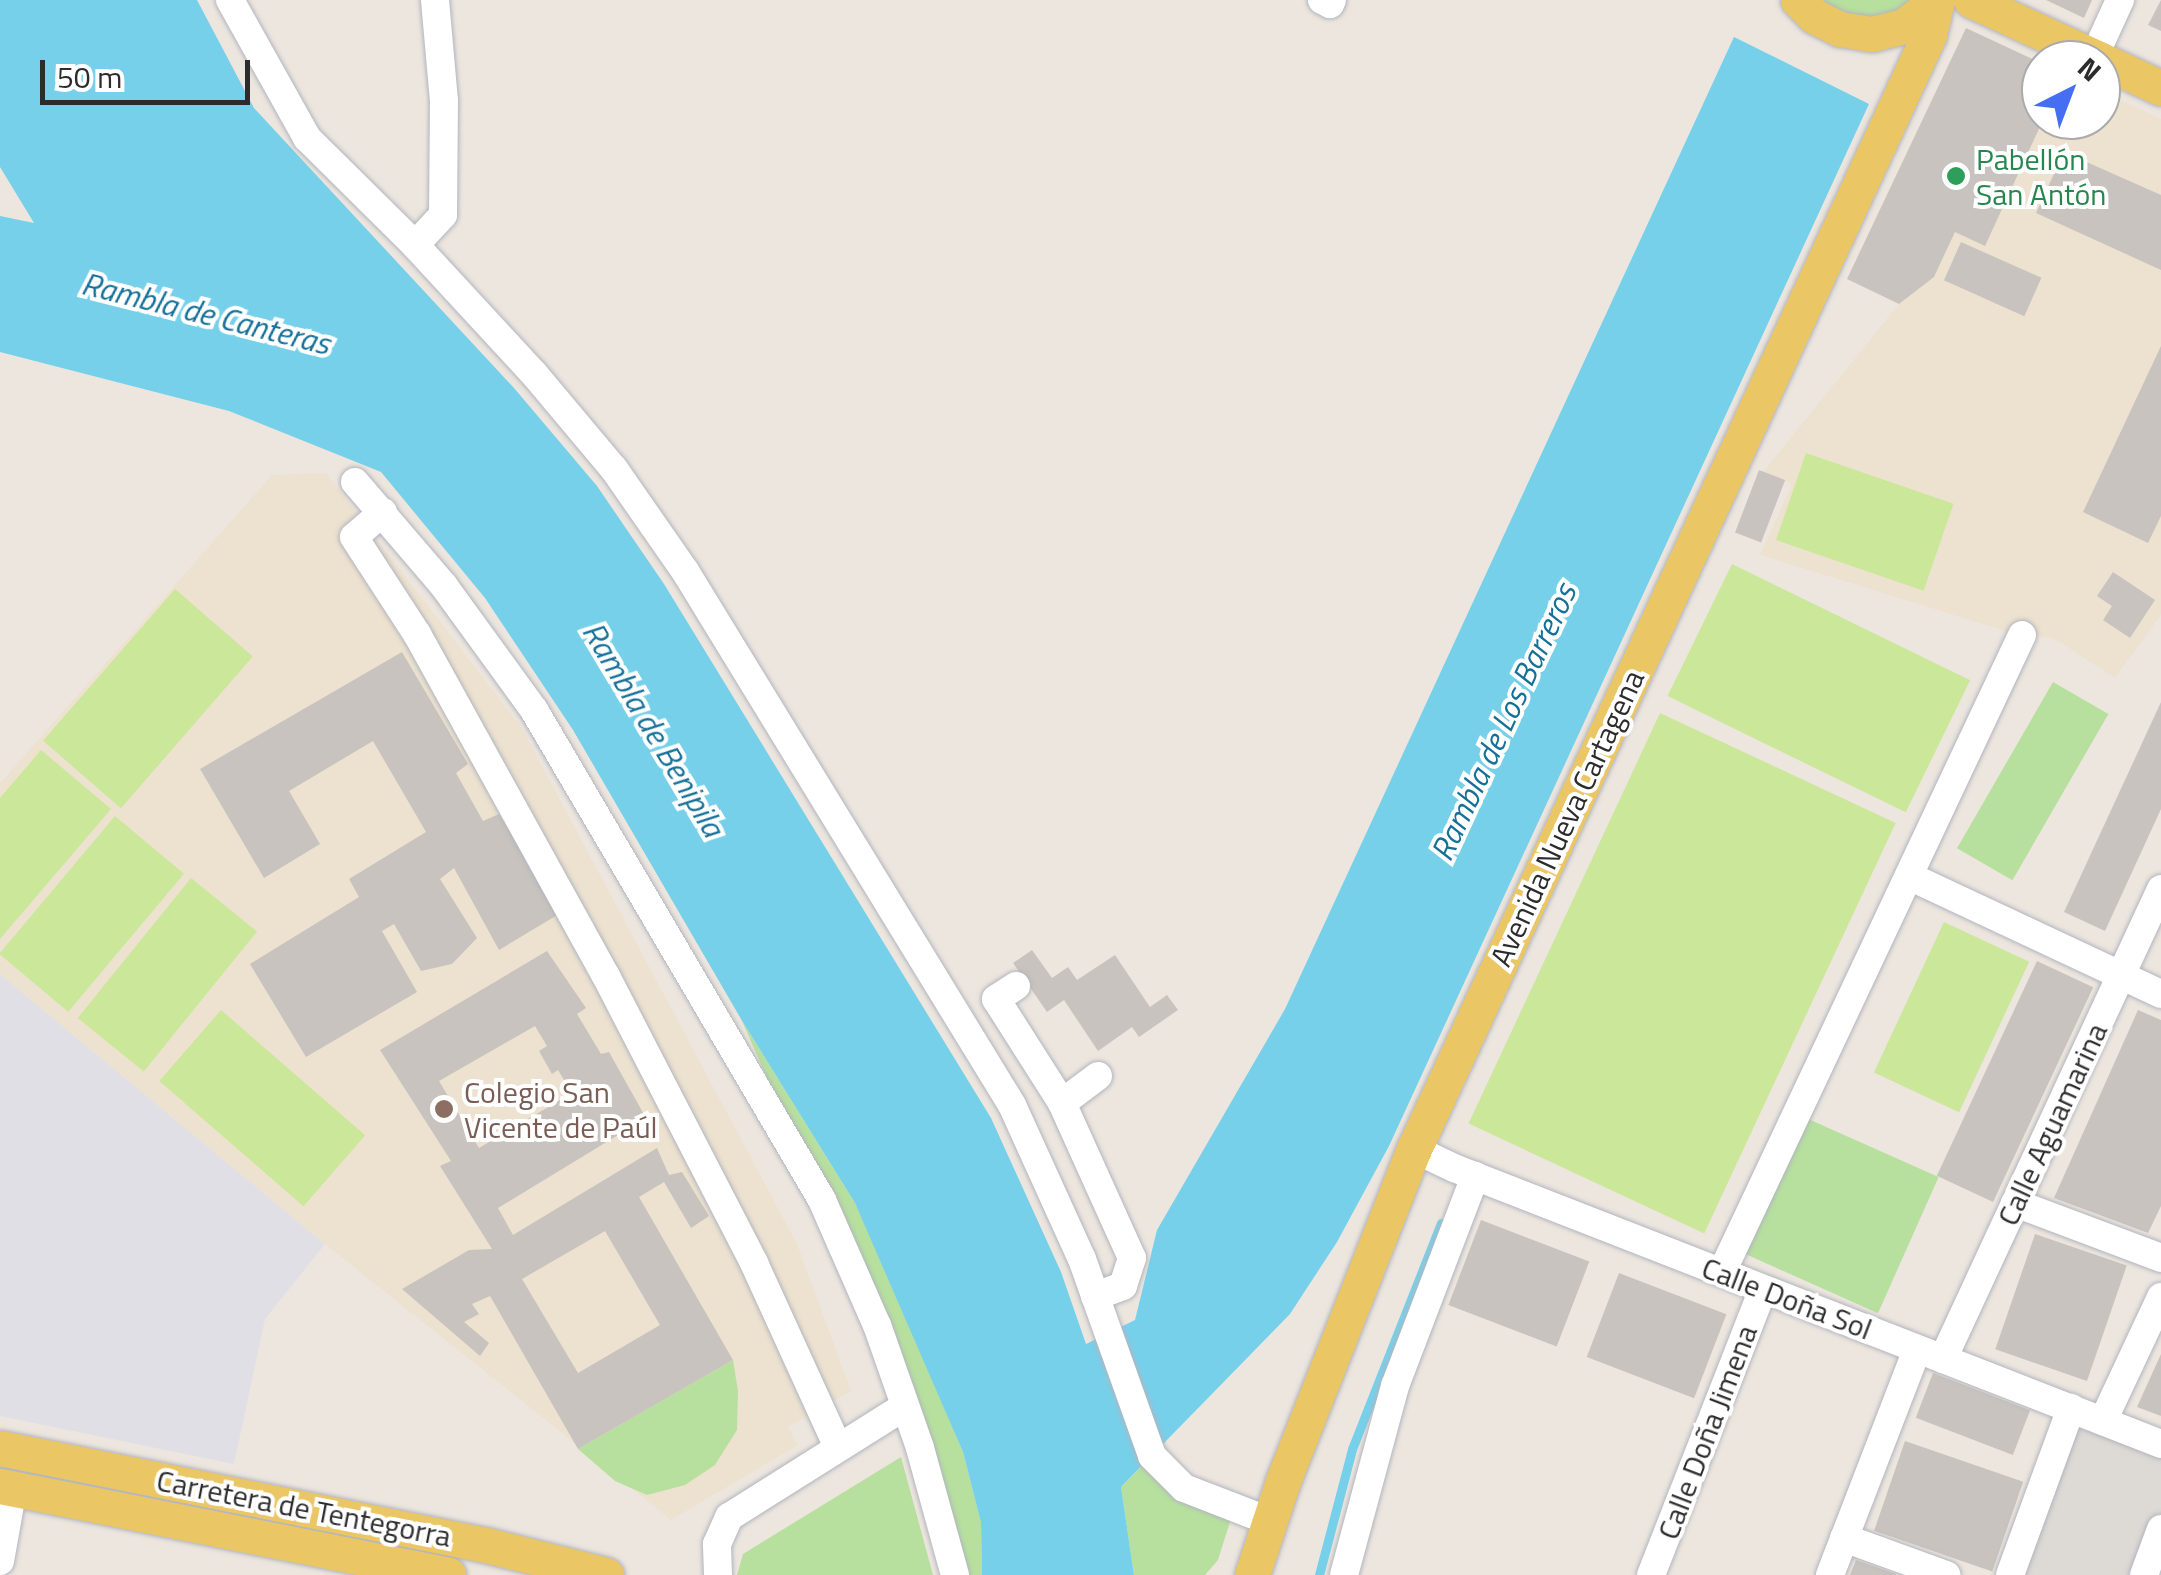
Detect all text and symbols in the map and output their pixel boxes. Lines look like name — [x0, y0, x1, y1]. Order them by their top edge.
scale bar — [45, 40, 255, 102]
north arrow — [2021, 40, 2121, 140]
text: N — [2068, 46, 2112, 91]
text: 50 m — [57, 54, 122, 100]
place label: Pabellón San Antón — [1976, 141, 2106, 212]
marker: Pabellón San Antón — [1945, 165, 1967, 187]
water label: Rambla de Canteras — [78, 264, 334, 362]
water label: Rambla de Los Barreros — [1422, 578, 1584, 866]
water label: Rambla de Benipila — [575, 615, 733, 843]
street label: Avenida Nueva Cartagena — [1482, 664, 1652, 972]
street label: Calle Aguamarina — [1989, 1017, 2115, 1231]
place label: Colegio San Vicente de Paúl — [464, 1074, 658, 1144]
marker: Colegio San Vicente de Paúl — [433, 1098, 455, 1120]
street label: Calle Doña Sol — [1697, 1249, 1877, 1347]
street label: Calle Doña Jimena — [1650, 1320, 1764, 1544]
street label: Carretera de Tentegorra — [154, 1462, 454, 1554]

